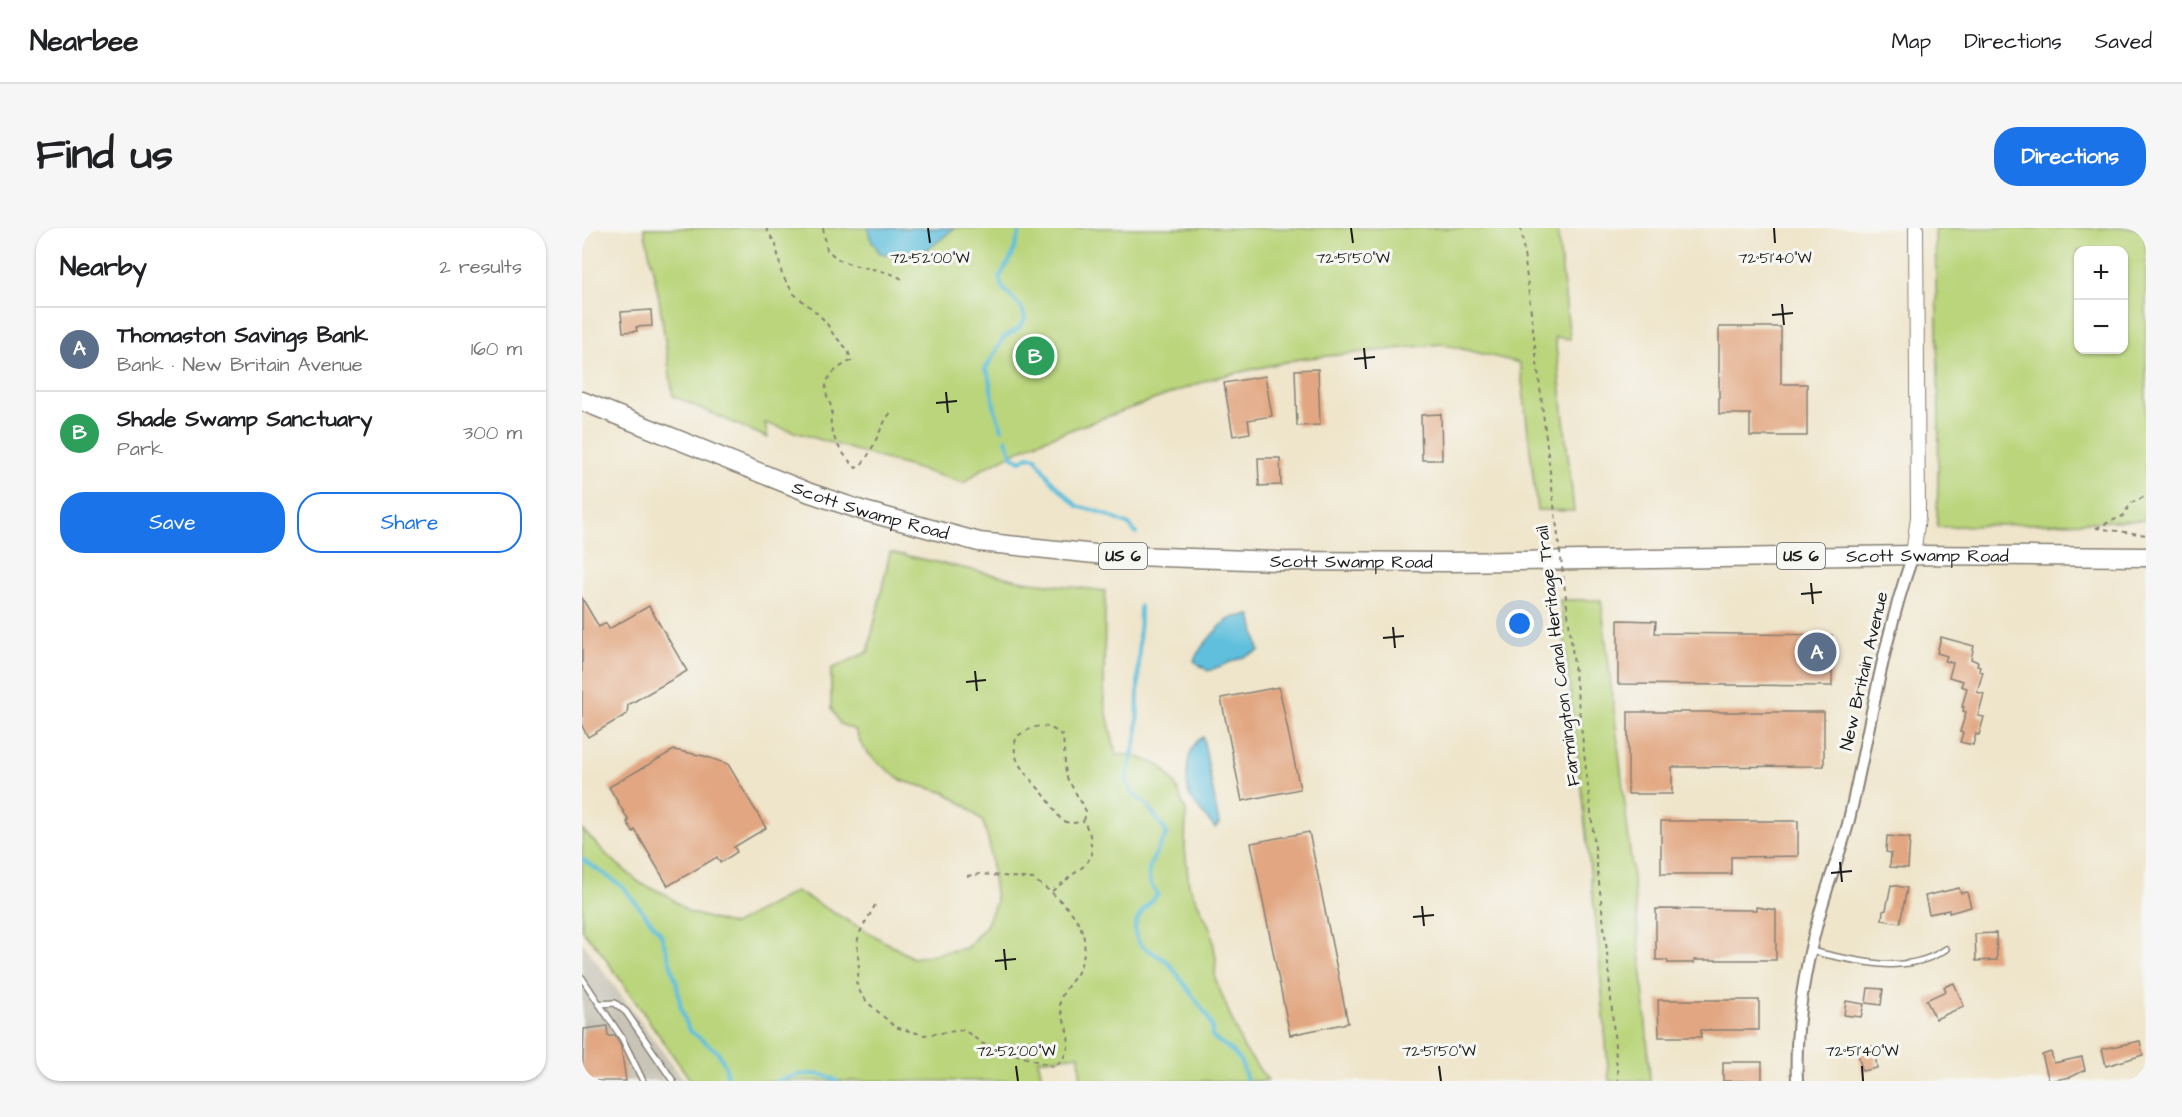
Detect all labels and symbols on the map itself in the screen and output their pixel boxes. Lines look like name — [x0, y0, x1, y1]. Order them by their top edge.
text: 72°52'00"W — [890, 248, 970, 269]
text: 72°51'50"W — [1316, 248, 1390, 269]
text: 72°51'40"W — [1738, 248, 1812, 269]
pin: B — [1016, 334, 1054, 378]
street label: Scott Swamp Road — [788, 475, 952, 546]
street label: Farmington Canal Heritage Trail — [1530, 524, 1587, 788]
street label: Scott Swamp Road — [1846, 542, 2009, 569]
road number: US 6 — [1099, 543, 1147, 569]
road number: US 6 — [1777, 543, 1825, 569]
street label: Scott Swamp Road — [1269, 548, 1433, 574]
street label: New Britain Avenue — [1834, 589, 1894, 753]
your location — [1505, 609, 1534, 638]
pin: A — [1798, 630, 1836, 674]
text: 72°52'00"W — [976, 1041, 1056, 1062]
text: 72°51'50"W — [1402, 1041, 1476, 1062]
text: 72°51'40"W — [1825, 1041, 1899, 1062]

